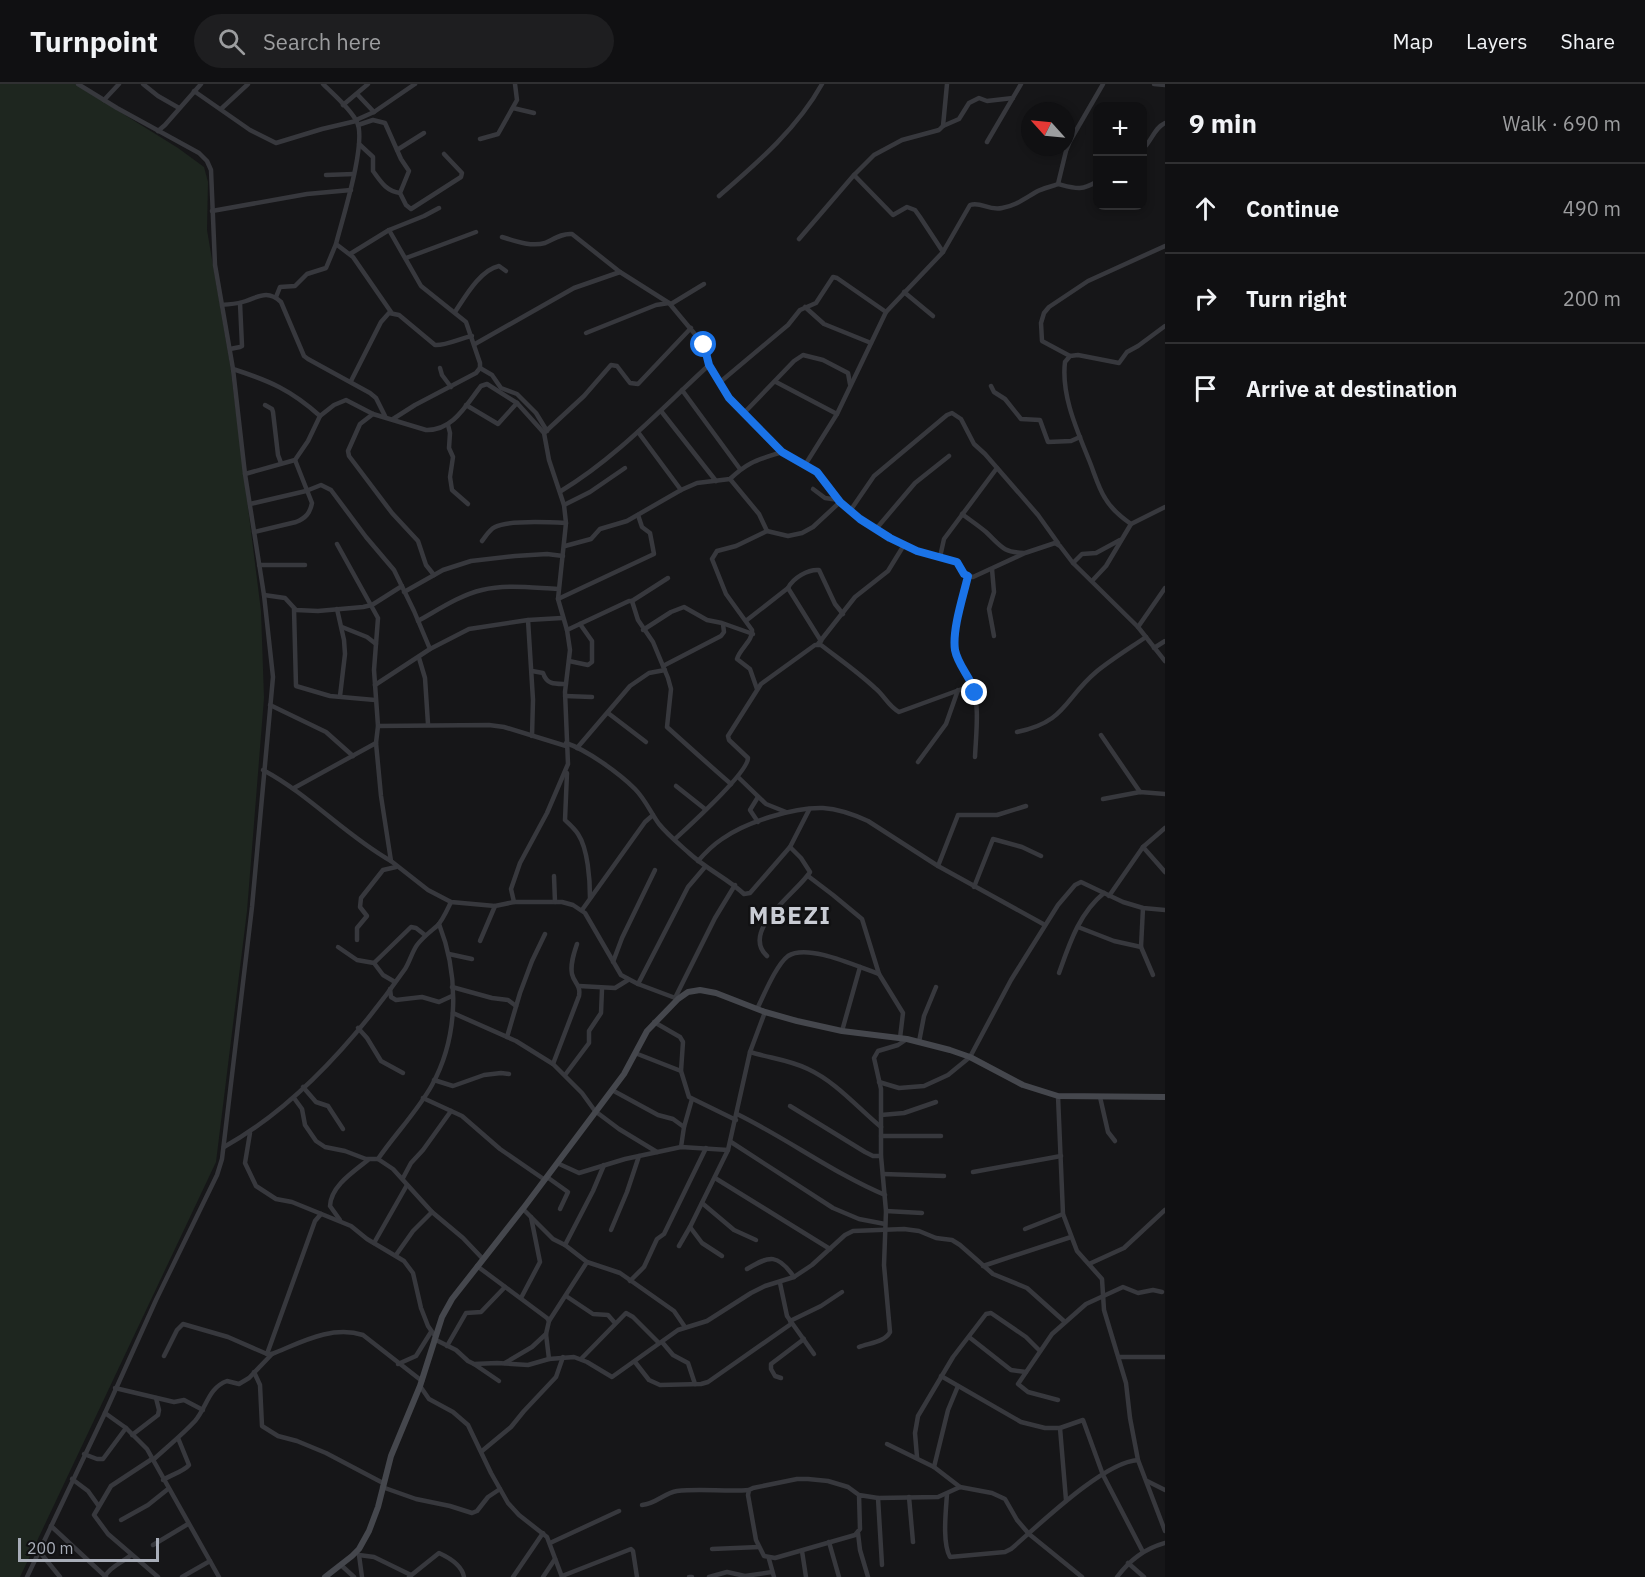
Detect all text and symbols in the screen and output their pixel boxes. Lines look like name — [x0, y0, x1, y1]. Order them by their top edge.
search box — [194, 14, 614, 68]
text: Turnpoint — [30, 23, 158, 60]
icon: search — [215, 25, 248, 58]
text: Search here — [263, 27, 381, 56]
text: Map — [1393, 27, 1433, 55]
text: Layers — [1466, 27, 1528, 55]
text: Share — [1561, 27, 1615, 55]
north arrow — [1021, 102, 1075, 156]
map controls — [1093, 102, 1147, 210]
button: + — [1093, 102, 1147, 156]
text: 9 min — [1189, 106, 1257, 140]
text: Walk · 690 m — [1503, 110, 1621, 137]
button: − — [1093, 156, 1147, 210]
icon: ahead — [1189, 192, 1222, 225]
text: Continue — [1246, 194, 1339, 223]
text: 490 m — [1563, 195, 1621, 222]
icon: right — [1189, 282, 1222, 315]
text: Turn right — [1246, 284, 1347, 313]
text: 200 m — [1563, 285, 1621, 312]
route start — [690, 331, 716, 357]
icon: arrive — [1189, 372, 1222, 405]
text: Arrive at destination — [1246, 374, 1457, 403]
route end — [961, 679, 987, 705]
district label: MBEZI — [749, 899, 831, 931]
scale bar — [18, 1535, 159, 1562]
text: 200 m — [27, 1538, 74, 1558]

